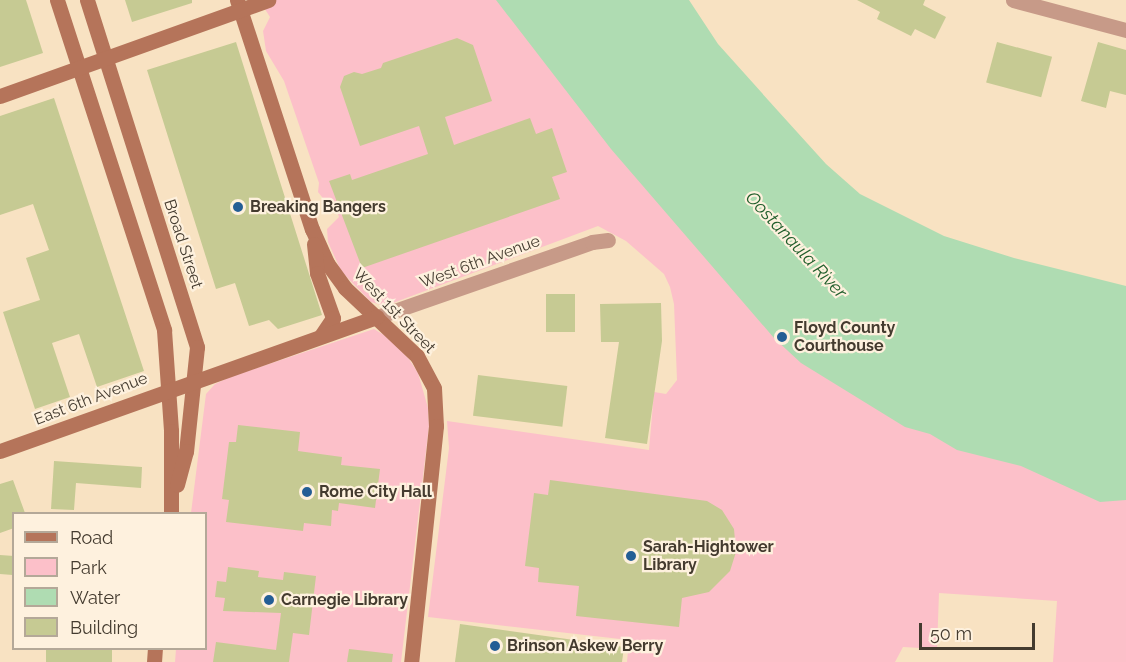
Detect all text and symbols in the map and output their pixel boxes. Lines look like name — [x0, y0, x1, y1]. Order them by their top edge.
water label: Oostanaula River — [741, 187, 851, 303]
street label: Broad Street — [160, 197, 206, 291]
place label: Breaking Bangers — [250, 197, 386, 217]
marker: Breaking Bangers — [231, 200, 245, 214]
street label: West 6th Avenue — [417, 231, 543, 293]
street label: West 1st Street — [349, 265, 439, 357]
place label: Floyd County Courthouse — [794, 318, 895, 356]
marker: Floyd County Courthouse — [775, 330, 789, 344]
street label: East 6th Avenue — [31, 369, 151, 429]
place label: Rome City Hall — [319, 482, 432, 502]
marker: Rome City Hall — [300, 485, 314, 499]
legend — [12, 512, 207, 650]
text: Road — [70, 527, 113, 548]
place label: Sarah-Hightower Library — [643, 537, 774, 575]
marker: Sarah-Hightower Library — [624, 549, 638, 563]
text: Park — [70, 557, 107, 578]
text: Water — [70, 587, 120, 608]
place label: Carnegie Library — [281, 590, 408, 610]
marker: Carnegie Library — [262, 593, 276, 607]
scale bar — [922, 611, 1038, 649]
text: Building — [70, 617, 138, 638]
text: 50 m — [930, 623, 972, 644]
place label: Brinson Askew Berry — [507, 636, 664, 656]
marker: Brinson Askew Berry — [488, 639, 502, 653]

